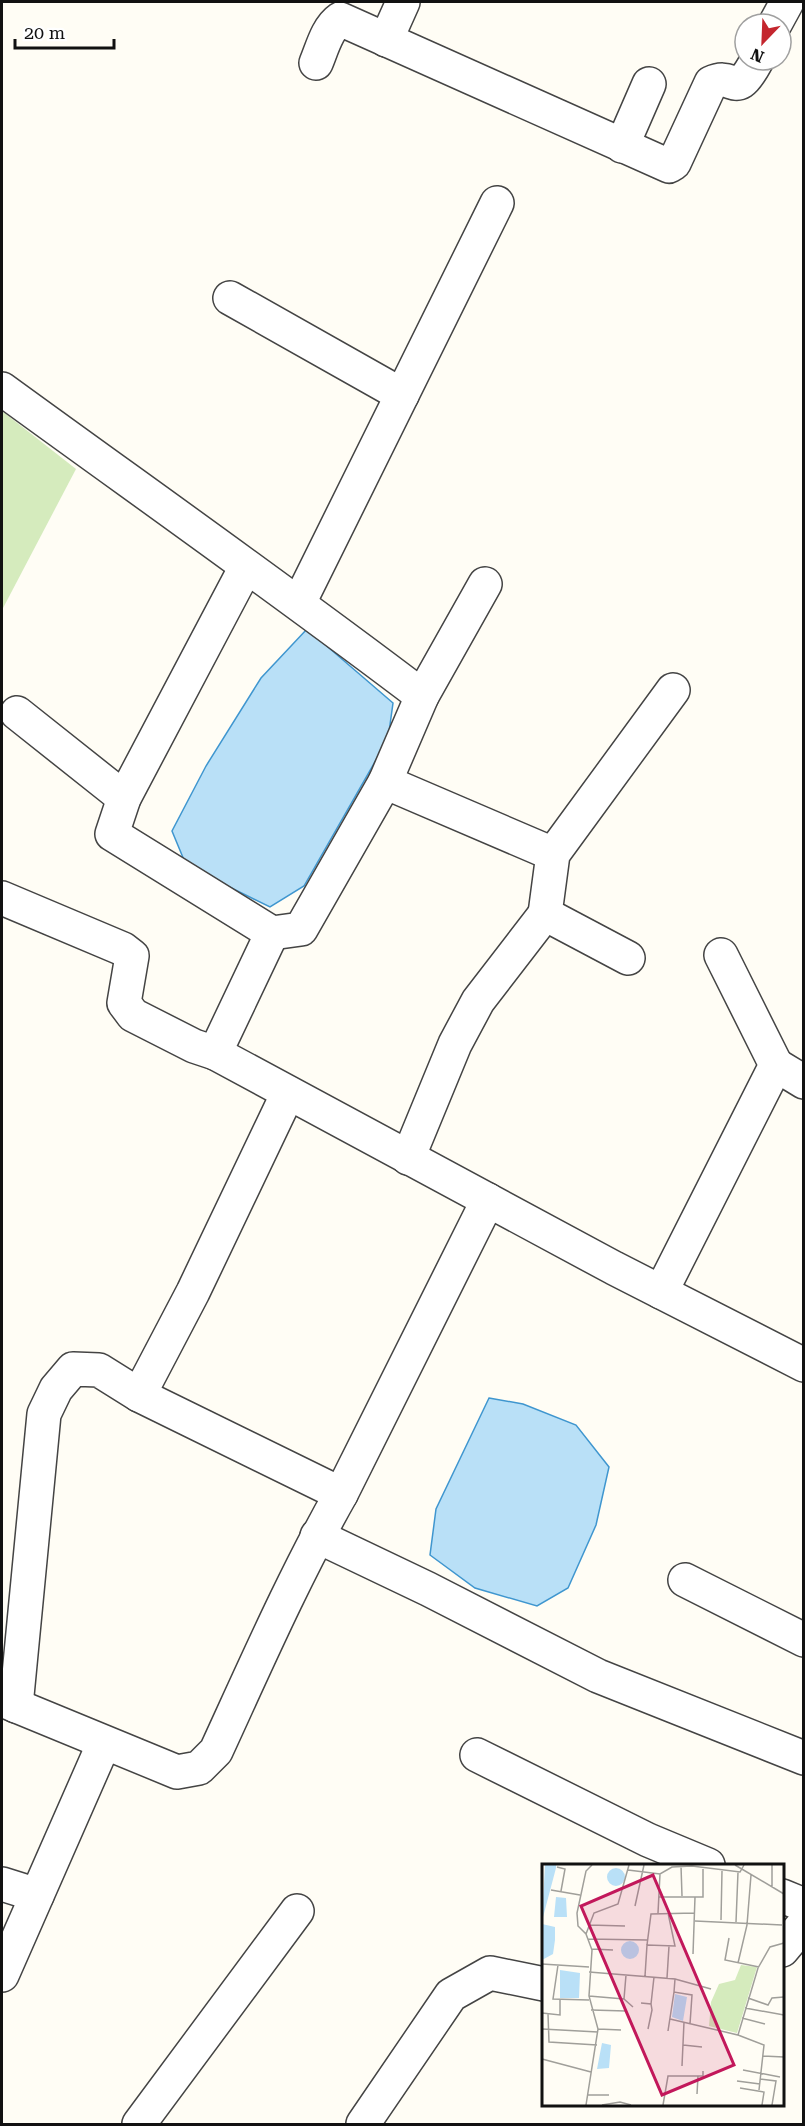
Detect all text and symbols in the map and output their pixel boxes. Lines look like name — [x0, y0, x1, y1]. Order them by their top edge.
scale bar — [15, 12, 114, 50]
north arrow — [733, 12, 793, 72]
text: 20 m — [24, 22, 65, 43]
text: N — [748, 44, 767, 67]
inset map — [542, 1864, 784, 2105]

